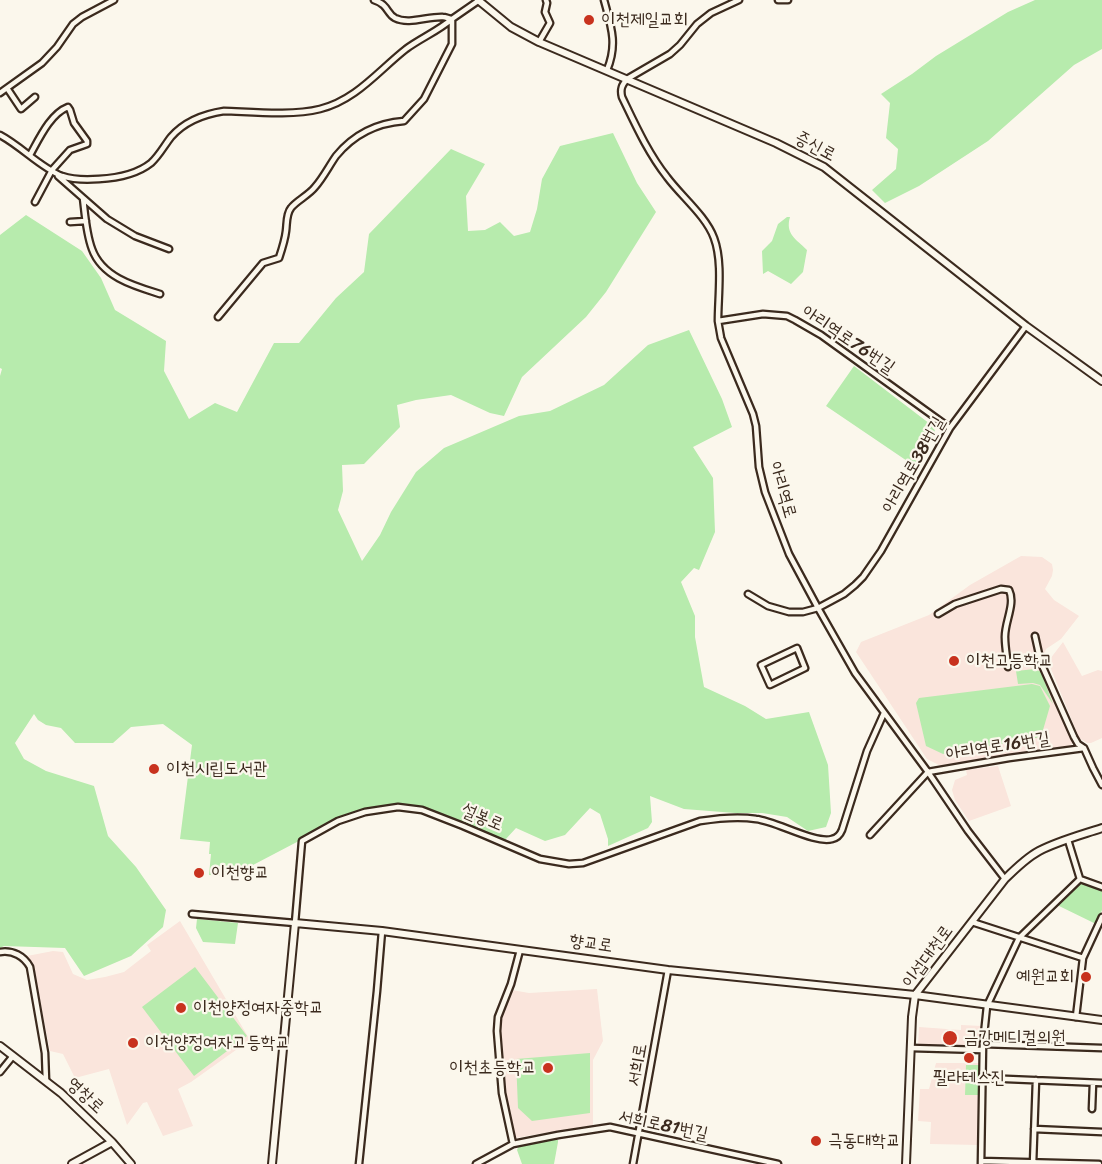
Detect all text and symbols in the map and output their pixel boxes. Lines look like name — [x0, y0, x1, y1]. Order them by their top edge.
place label: 이천제일교회 — [601, 9, 688, 31]
marker: 이천제일교회 — [582, 13, 596, 27]
street label: 증신로 — [791, 127, 839, 167]
street label: 아리역로76번길 — [797, 301, 899, 379]
street label: 아리역로38번길 — [878, 413, 950, 517]
street label: 아리역로 — [764, 459, 800, 521]
place label: 이천고등학교 — [966, 650, 1053, 672]
marker: 이천고등학교 — [947, 654, 961, 668]
street label: 아리역로16번길 — [945, 728, 1051, 766]
place label: 이천시립도서관 — [166, 758, 267, 780]
marker: 이천시립도서관 — [147, 762, 161, 776]
street label: 설봉로 — [458, 800, 506, 836]
place label: 이천향교 — [211, 862, 269, 884]
marker: 이천향교 — [192, 866, 206, 880]
street label: 이섭대천로 — [898, 921, 958, 993]
street label: 향교로 — [568, 930, 614, 958]
place label: 예원교회 — [1016, 966, 1074, 988]
marker: 예원교회 — [1079, 970, 1093, 984]
place label: 이천양정여자중학교 — [193, 997, 323, 1019]
marker: 이천양정여자중학교 — [174, 1001, 188, 1015]
place label: 금강메디컬의원 — [964, 1027, 1065, 1049]
marker: 금강메디컬의원 — [941, 1029, 959, 1047]
place label: 이천양정여자고등학교 — [145, 1032, 290, 1054]
marker: 이천양정여자고등학교 — [126, 1036, 140, 1050]
street label: 서희로 — [624, 1042, 652, 1088]
marker: 필라테스진 — [962, 1051, 976, 1065]
place label: 이천초등학교 — [449, 1057, 536, 1079]
marker: 이천초등학교 — [541, 1061, 555, 1075]
place label: 필라테스진 — [933, 1067, 1005, 1089]
street label: 영창로 — [62, 1073, 108, 1119]
street label: 서희로81번길 — [616, 1106, 710, 1146]
place label: 극동대학교 — [828, 1130, 900, 1152]
marker: 극동대학교 — [809, 1134, 823, 1148]

